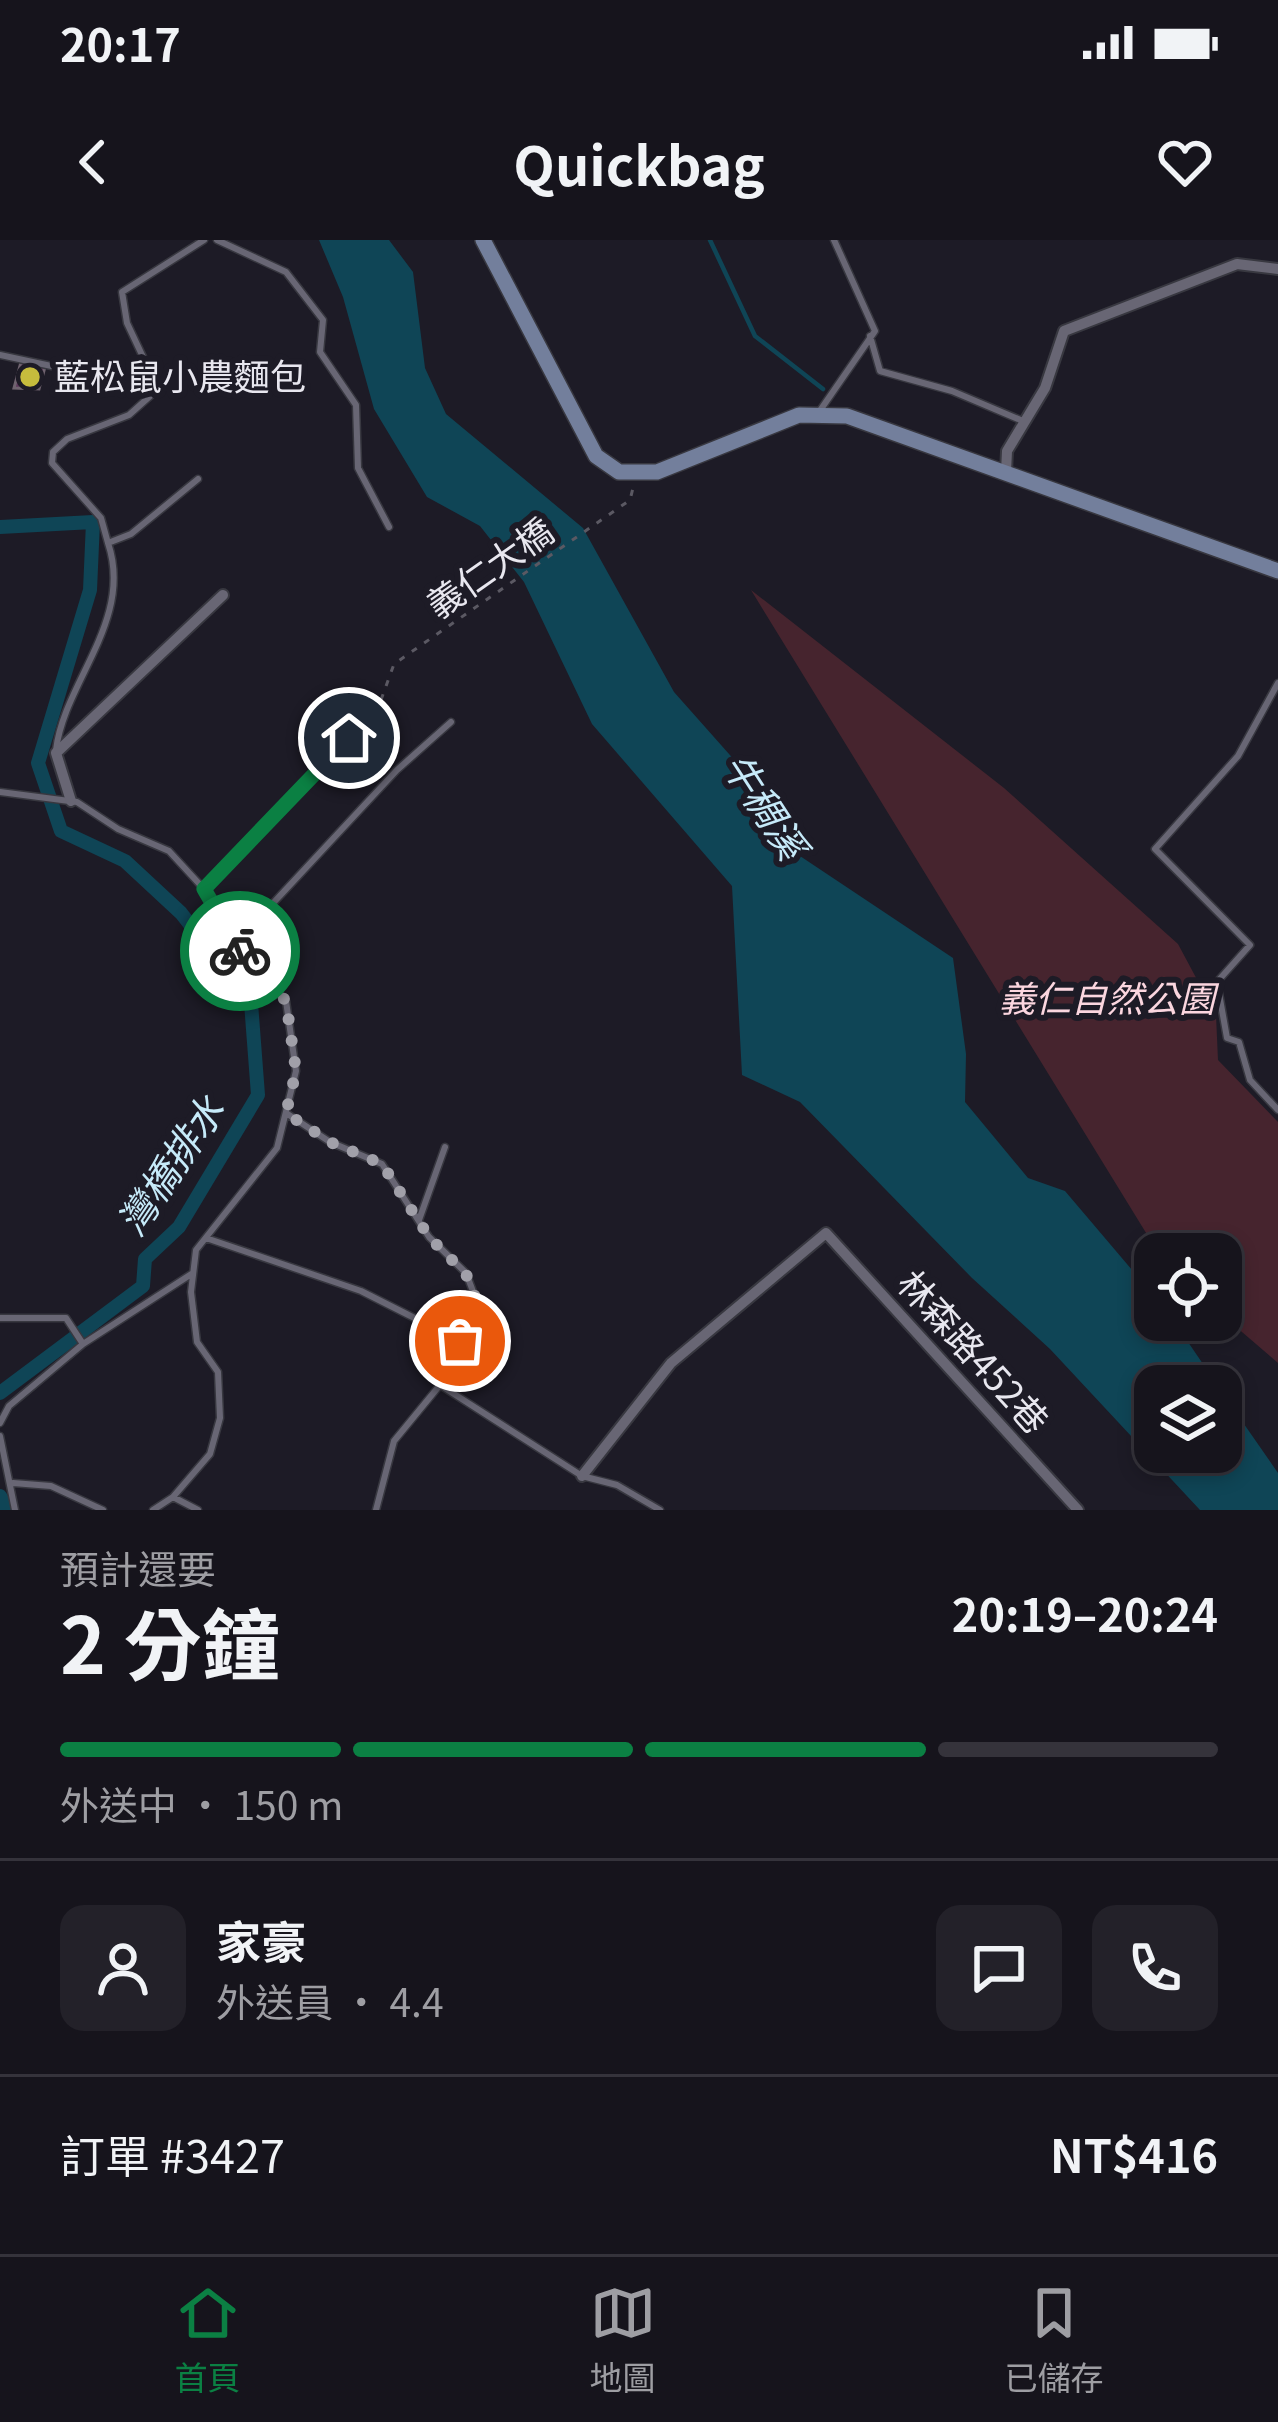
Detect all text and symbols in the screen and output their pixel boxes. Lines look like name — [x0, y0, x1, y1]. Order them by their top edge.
text: 20:17 — [60, 10, 181, 75]
text: Quickbag — [513, 123, 765, 202]
icon: back — [60, 129, 126, 195]
icon: heart — [1152, 129, 1218, 195]
place label: 藍松鼠小農麵包 — [54, 348, 306, 400]
marker: 藍松鼠小農麵包 — [17, 364, 43, 390]
street label: 義仁大橋 — [414, 503, 562, 628]
pin — [298, 687, 400, 789]
icon: home — [316, 705, 382, 771]
water label: 牛稠溪 — [711, 740, 825, 873]
courier — [180, 891, 300, 1011]
icon: bike — [207, 918, 273, 984]
park label: 義仁自然公園 — [999, 970, 1220, 1022]
water label: 灣橋排水 — [102, 1082, 236, 1245]
map controls — [1134, 1233, 1242, 1473]
button: locate — [1134, 1233, 1242, 1341]
street label: 林森路452巷 — [888, 1257, 1063, 1443]
pin — [409, 1290, 511, 1392]
icon: bag — [427, 1308, 493, 1374]
button: layers — [1134, 1365, 1242, 1473]
text: 預計還要 — [60, 1539, 216, 1595]
text: 20:19–20:24 — [952, 1580, 1218, 1645]
text: 2 分鐘 — [60, 1584, 280, 1696]
text: 外送中 · 150 m — [60, 1775, 343, 1831]
button: person — [60, 1905, 186, 2031]
button: chat — [936, 1905, 1062, 2031]
button: phone — [1092, 1905, 1218, 2031]
text: 家豪 — [216, 1907, 306, 1972]
text: 外送員 · 4.4 — [216, 1972, 444, 2028]
text: 訂單 #3427 — [60, 2121, 285, 2186]
text: NT$416 — [1050, 2121, 1218, 2186]
tab: 首頁 — [175, 2280, 241, 2400]
tab: 地圖 — [590, 2280, 656, 2400]
tab: 已儲存 — [1005, 2280, 1104, 2400]

